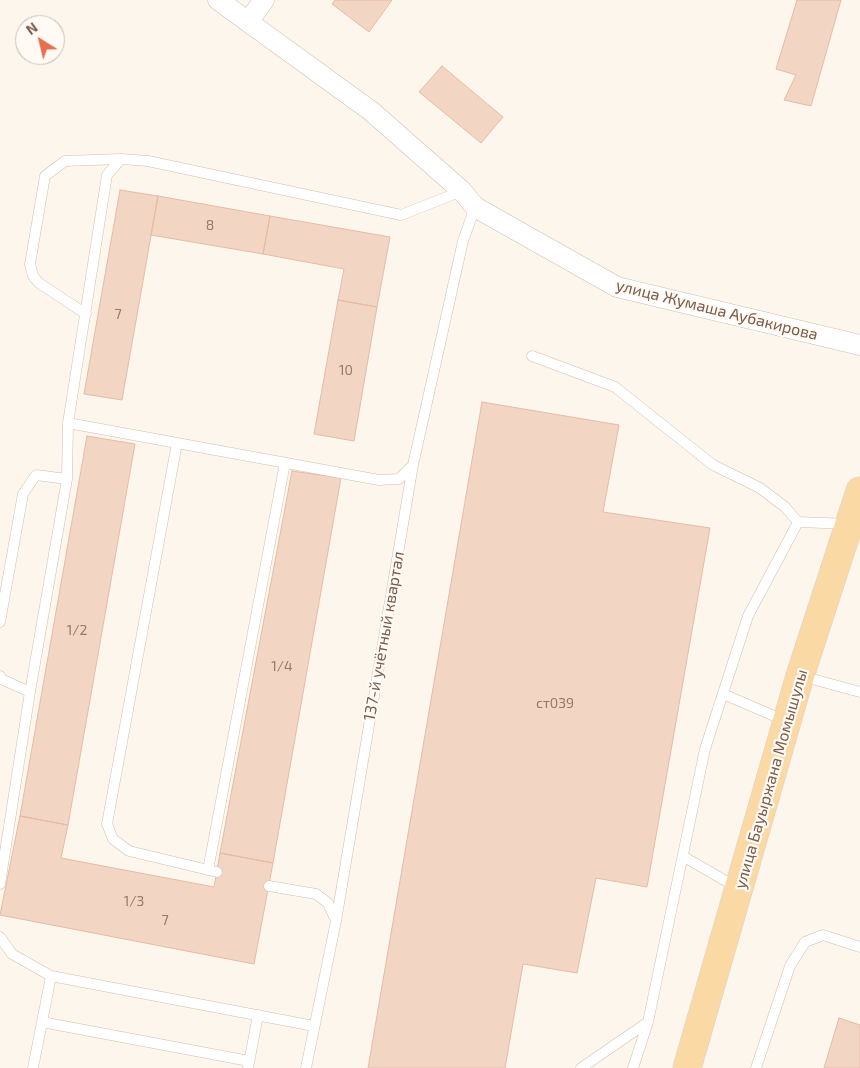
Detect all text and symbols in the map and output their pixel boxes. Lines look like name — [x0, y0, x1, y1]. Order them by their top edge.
north arrow — [15, 15, 65, 65]
text: N — [22, 18, 41, 38]
house number: 8 — [206, 217, 214, 233]
street label: улица Жумаша Аубакирова — [614, 276, 820, 344]
house number: 7 — [114, 306, 122, 322]
house number: 10 — [339, 362, 353, 378]
street label: 137-й учётный квартал — [360, 550, 408, 722]
house number: 1/2 — [67, 622, 87, 638]
house number: 1/4 — [271, 658, 293, 674]
street label: улица Бауыржана Момышулы — [730, 667, 812, 891]
house number: ст039 — [536, 695, 574, 711]
house number: 1/3 — [124, 893, 144, 909]
house number: 7 — [161, 912, 169, 928]

